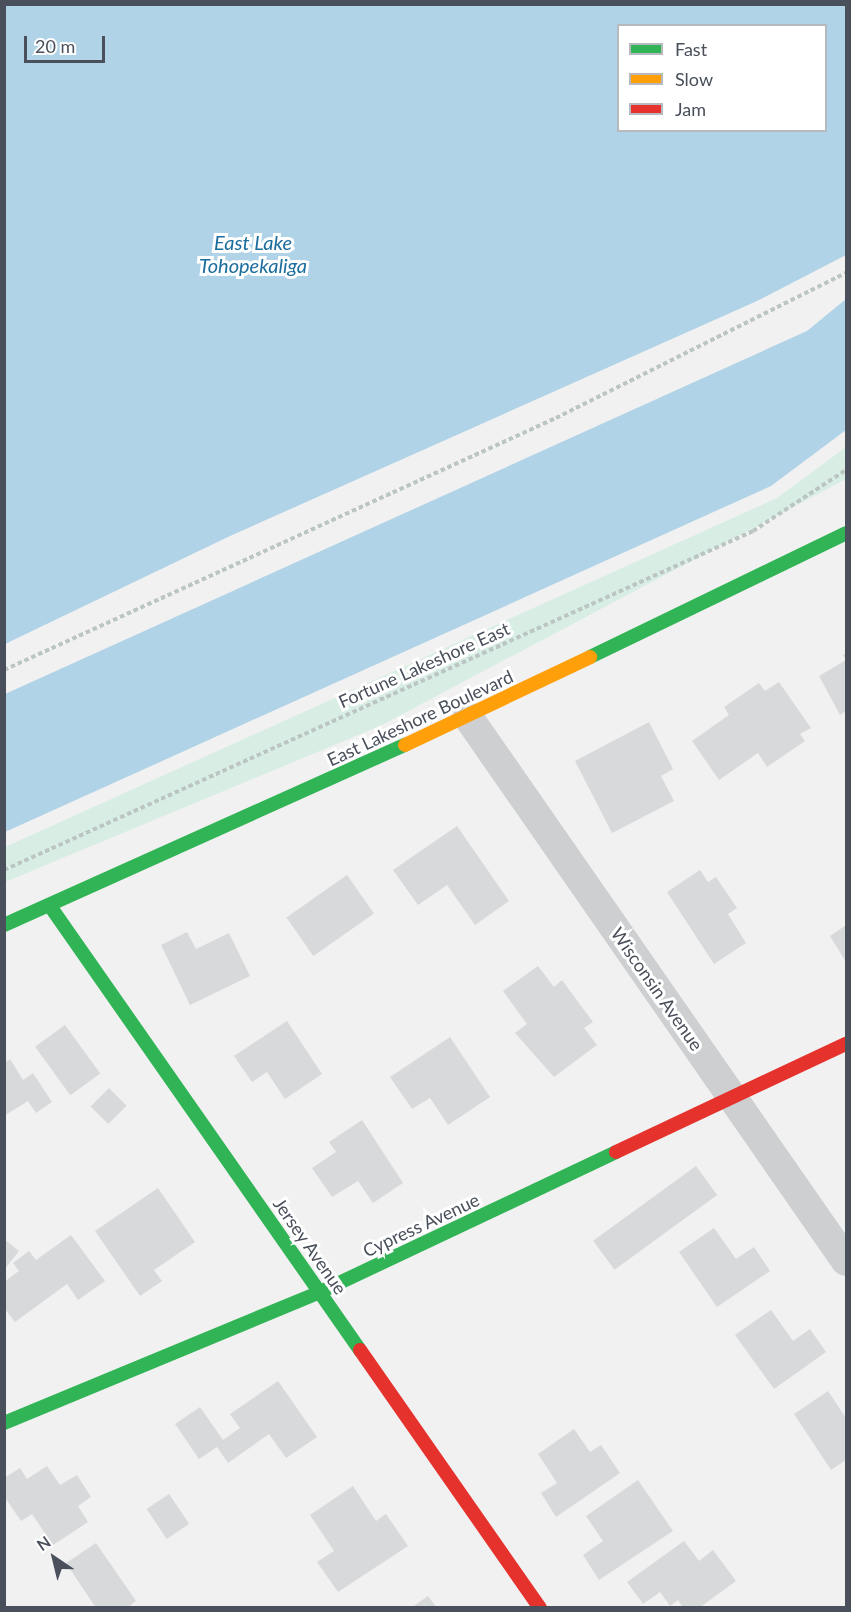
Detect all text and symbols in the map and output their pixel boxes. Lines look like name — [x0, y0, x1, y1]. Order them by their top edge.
scale bar — [27, 24, 108, 62]
legend — [617, 24, 827, 132]
text: 20 m — [35, 35, 75, 57]
text: Fast — [675, 38, 707, 60]
text: Slow — [675, 68, 713, 90]
text: Jam — [675, 98, 706, 120]
water label: East Lake Tohopekaliga — [199, 230, 307, 277]
street label: Fortune Lakeshore East — [335, 618, 513, 712]
street label: East Lakeshore Boulevard — [324, 665, 516, 771]
street label: Wisconsin Avenue — [606, 923, 708, 1055]
street label: Cypress Avenue — [359, 1188, 483, 1262]
street label: Jersey Avenue — [269, 1193, 351, 1299]
north arrow — [24, 1528, 84, 1588]
text: N — [33, 1532, 54, 1554]

